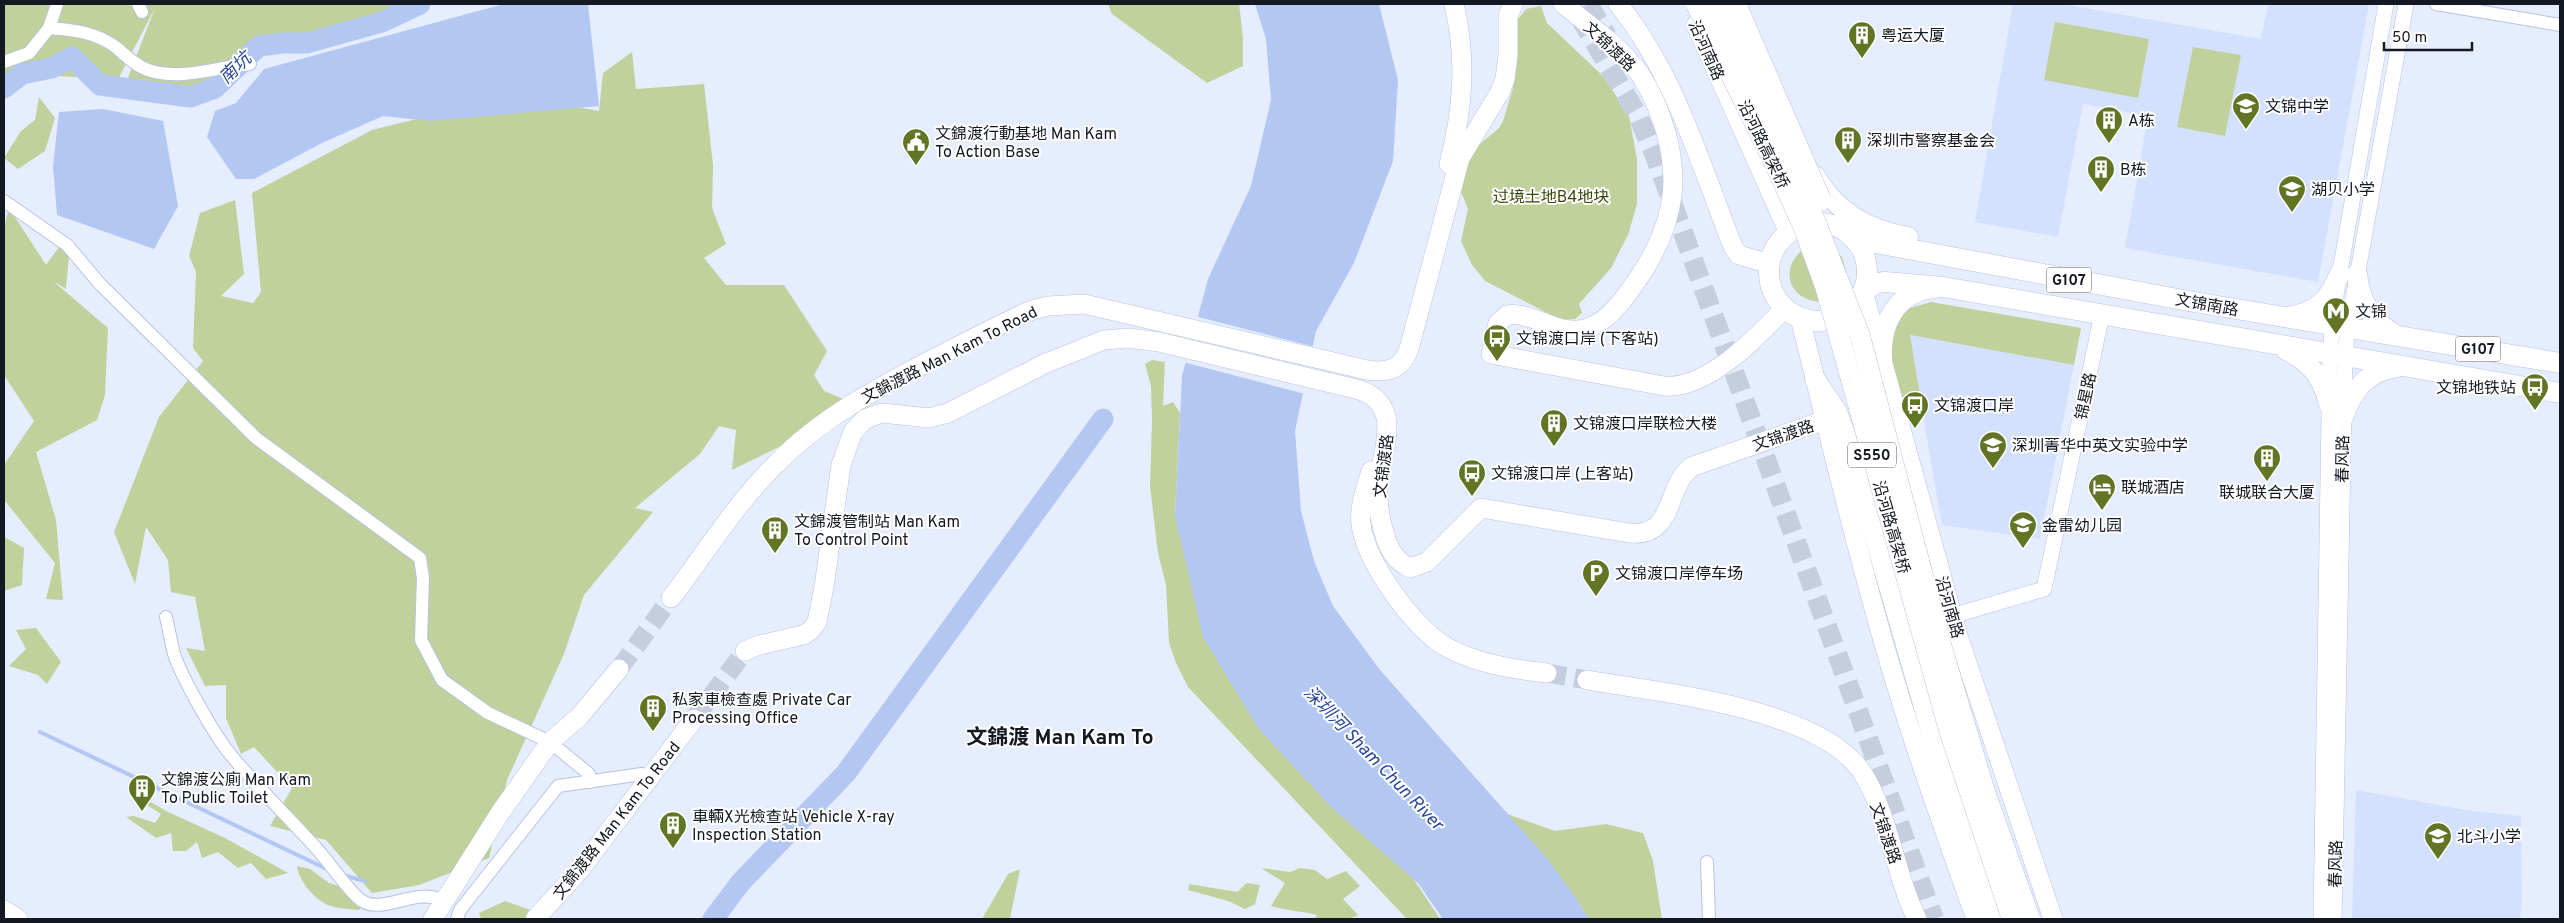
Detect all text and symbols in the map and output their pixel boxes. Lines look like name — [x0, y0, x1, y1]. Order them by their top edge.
street label: 文锦渡路 — [1578, 18, 1639, 77]
street label: 沿河南路 — [1683, 18, 1727, 84]
building icon: 粤运大厦 — [1847, 20, 1877, 59]
scale bar — [2384, 20, 2472, 52]
place label: 粤运大厦 — [1881, 27, 1945, 47]
text: 50 m — [2392, 29, 2427, 48]
water label: 南坑 — [215, 46, 259, 90]
school or university icon: 文锦中学 — [2231, 91, 2261, 130]
street label: 沿河路高架桥 — [1732, 97, 1792, 192]
place label: 文锦中学 — [2265, 98, 2329, 118]
building icon: A栋 — [2094, 105, 2124, 144]
place label: A栋 — [2128, 112, 2155, 132]
place label: 文錦渡行動基地 Man Kam To Action Base — [935, 125, 1117, 163]
building icon: 深圳市警察基金会 — [1833, 125, 1863, 164]
public building icon: 文錦渡行動基地 Man Kam To Action Base — [901, 127, 931, 166]
place label: 深圳市警察基金会 — [1867, 132, 1995, 152]
building icon: B栋 — [2086, 154, 2116, 193]
place label: B栋 — [2120, 161, 2147, 181]
school or university icon: 湖贝小学 — [2277, 174, 2307, 213]
place label: 湖贝小学 — [2311, 181, 2375, 201]
park label: 过境土地B4地块 — [1493, 188, 1609, 208]
road number: G107 — [2046, 268, 2092, 292]
street label: 文锦南路 — [2173, 291, 2240, 321]
metro station icon: 文锦 — [2321, 296, 2351, 335]
street label: 文錦渡路 Man Kam To Road — [859, 303, 1041, 409]
place label: 文锦 — [2355, 303, 2387, 323]
bus stop icon: 文锦渡口岸 (下客站) — [1482, 323, 1512, 362]
place label: 文锦渡口岸 (下客站) — [1516, 330, 1659, 350]
road number: G107 — [2456, 336, 2500, 362]
street label: 锦星路 — [2072, 371, 2102, 422]
bus stop icon: 文锦地铁站 — [2520, 372, 2550, 411]
place label: 文锦地铁站 — [2436, 379, 2516, 399]
bus stop icon: 文锦渡口岸 — [1900, 390, 1930, 429]
place label: 文锦渡口岸 — [1934, 397, 2014, 417]
building icon: 文锦渡口岸联检大楼 — [1539, 408, 1569, 447]
place label: 文锦渡口岸联检大楼 — [1573, 415, 1717, 435]
street label: 文锦渡路 — [1750, 417, 1817, 457]
school or university icon: 深圳菁华中英文实验中学 — [1978, 430, 2008, 469]
street label: 文锦渡路 — [1371, 433, 1399, 499]
street label: 春风路 — [2334, 435, 2354, 483]
place label: 深圳菁华中英文实验中学 — [2012, 437, 2188, 457]
road number: S550 — [1848, 442, 1896, 468]
building icon: 联城联合大厦 — [2252, 443, 2282, 482]
bus stop icon: 文锦渡口岸 (上客站) — [1457, 458, 1487, 497]
place label: 文锦渡口岸 (上客站) — [1491, 465, 1634, 485]
hotel icon: 联城酒店 — [2087, 472, 2117, 511]
street label: 沿河路高架桥 — [1867, 479, 1913, 576]
place label: 联城酒店 — [2121, 479, 2185, 499]
place label: 联城联合大厦 — [2219, 484, 2315, 504]
school or university icon: 金雷幼儿园 — [2008, 510, 2038, 549]
place label: 文錦渡管制站 Man Kam To Control Point — [794, 513, 960, 551]
building icon: 文錦渡管制站 Man Kam To Control Point — [760, 515, 790, 554]
place label: 金雷幼儿园 — [2042, 517, 2122, 537]
parking icon: 文锦渡口岸停车场 — [1581, 558, 1611, 597]
place label: 文锦渡口岸停车场 — [1615, 565, 1743, 585]
street label: 沿河南路 — [1930, 574, 1967, 641]
water label: 深圳河 Sham Chun River — [1298, 682, 1449, 838]
place label: 私家車檢查處 Private Car Processing Office — [672, 691, 852, 729]
building icon: 私家車檢查處 Private Car Processing Office — [638, 693, 668, 732]
district label: 文錦渡 Man Kam To — [966, 725, 1154, 752]
street label: 文錦渡路 Man Kam To Road — [550, 738, 685, 904]
place label: 文錦渡公廁 Man Kam To Public Toilet — [161, 770, 311, 809]
building icon: 文錦渡公廁 Man Kam To Public Toilet — [127, 773, 157, 812]
street label: 文锦渡路 — [1864, 800, 1904, 867]
place label: 車輛X光檢查站 Vehicle X-ray Inspection Station — [692, 808, 895, 846]
building icon: 車輛X光檢查站 Vehicle X-ray Inspection Station — [658, 810, 688, 849]
school or university icon: 北斗小学 — [2423, 821, 2453, 860]
place label: 北斗小学 — [2457, 828, 2521, 848]
street label: 春风路 — [2327, 840, 2347, 888]

